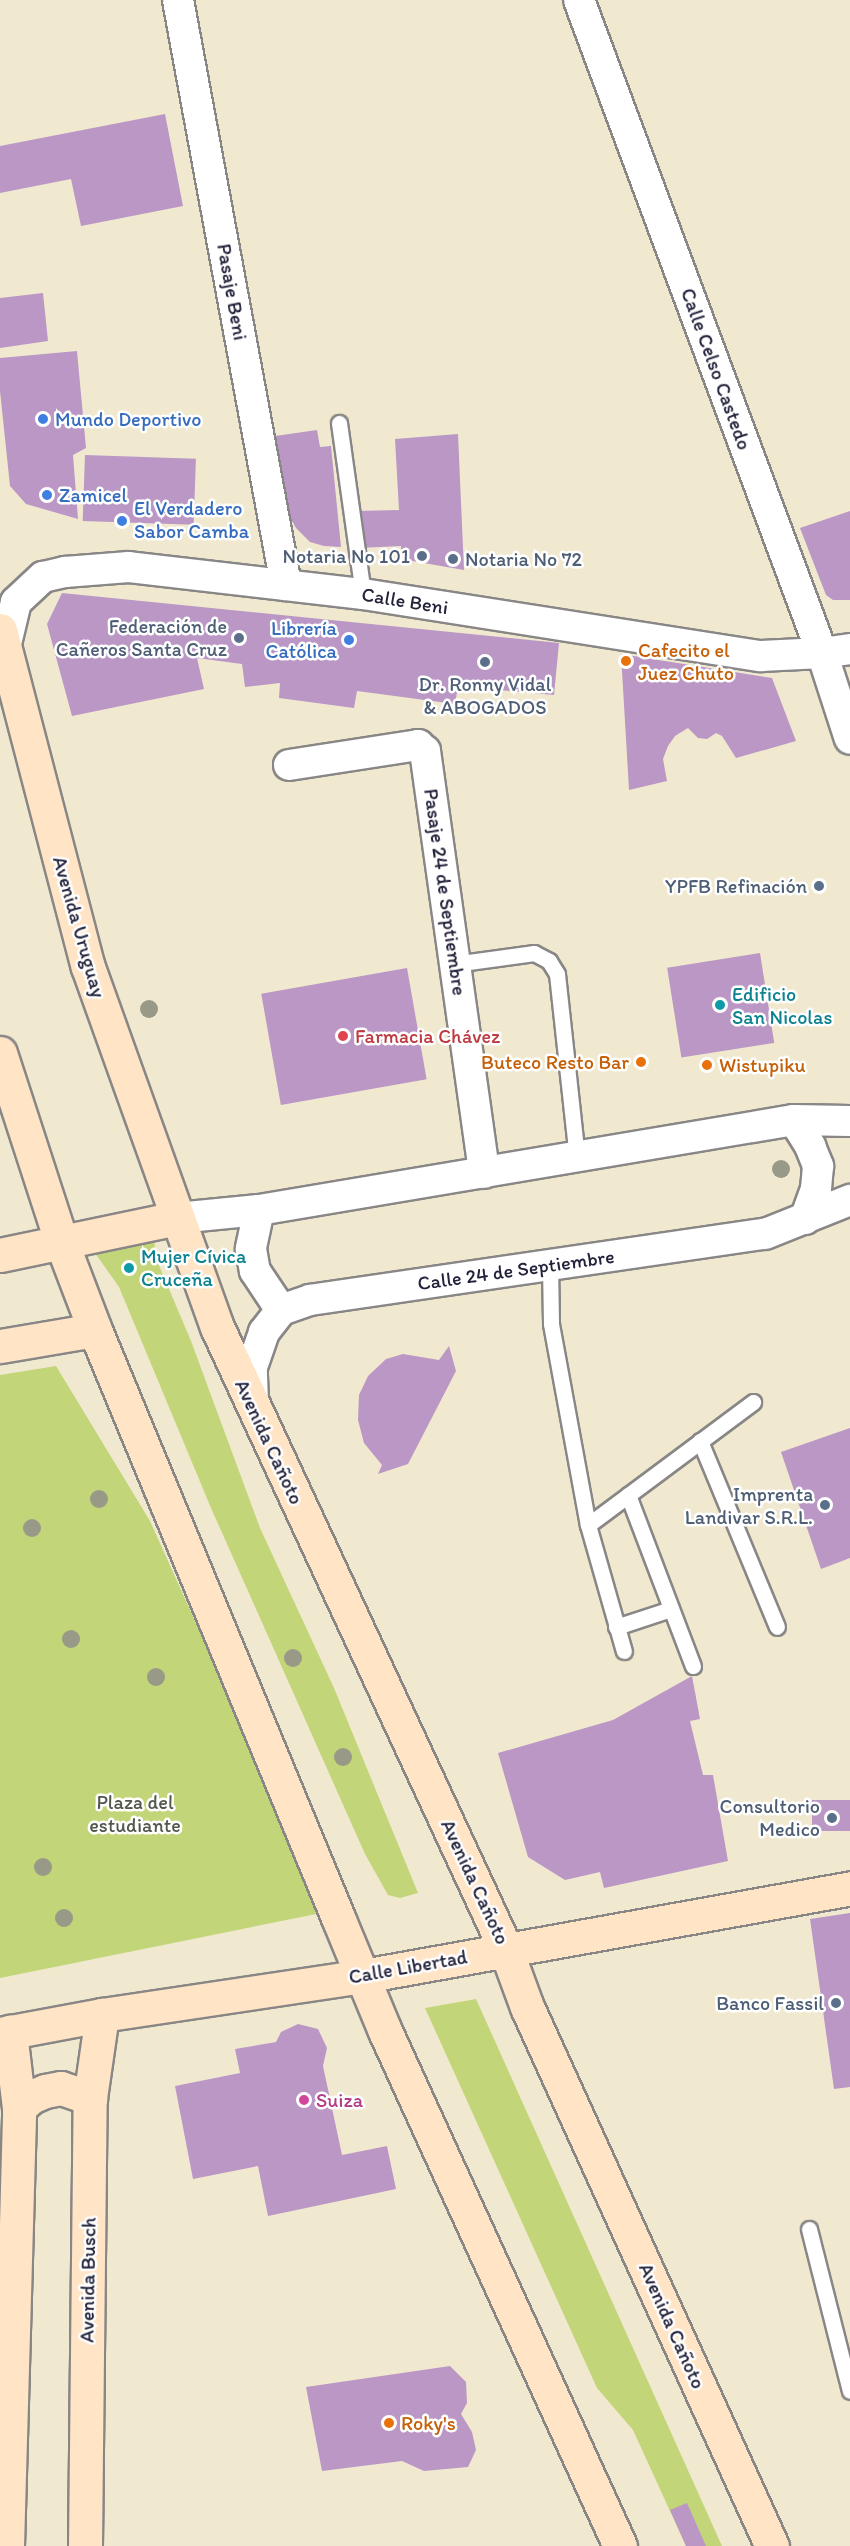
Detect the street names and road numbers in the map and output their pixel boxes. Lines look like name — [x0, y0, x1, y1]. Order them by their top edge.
street label: Pasaje Beni — [212, 242, 252, 342]
street label: Calle Celso Castedo — [676, 285, 756, 453]
street label: Calle Beni — [360, 582, 450, 620]
street label: Pasaje 24 de Septiembre — [419, 787, 471, 997]
street label: Avenida Uruguay — [47, 854, 111, 1000]
street label: Calle 24 de Septiembre — [416, 1244, 616, 1296]
street label: Avenida Cañoto — [230, 1376, 308, 1508]
street label: Avenida Cañoto — [436, 1816, 514, 1948]
street label: Calle Libertad — [347, 1945, 469, 1989]
street label: Avenida Busch — [75, 2217, 101, 2343]
street label: Avenida Cañoto — [634, 2259, 710, 2393]

